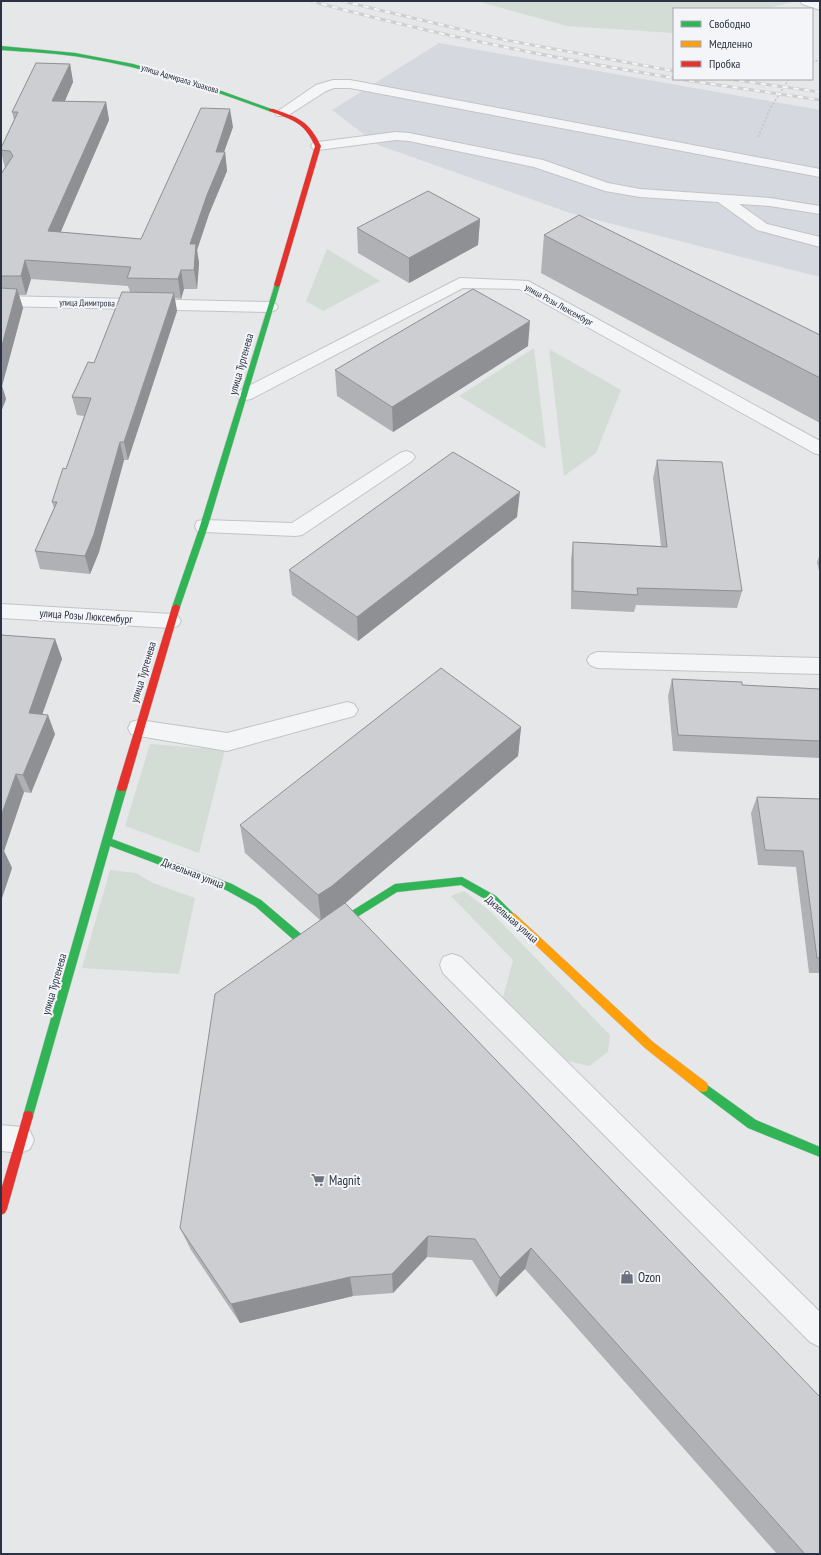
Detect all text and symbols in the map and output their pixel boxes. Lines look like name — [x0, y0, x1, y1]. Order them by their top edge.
legend — [673, 8, 813, 80]
text: Свободно — [709, 16, 751, 31]
text: Медленно — [709, 36, 752, 51]
text: Пробка — [709, 56, 741, 71]
street label: улица Адмирала Ушакова — [140, 61, 221, 96]
street label: улица Розы Люксембург — [523, 281, 596, 328]
street label: улица Димитрова — [59, 297, 115, 308]
street label: улица Тургенева — [226, 332, 256, 396]
street label: улица Розы Люксембург — [39, 606, 134, 626]
street label: улица Тургенева — [127, 640, 159, 704]
street label: Дизельная улица — [160, 855, 226, 891]
street label: Дизельная улица — [483, 892, 541, 946]
street label: улица Тургенева — [39, 952, 69, 1016]
supermarket icon: Magnit — [310, 1172, 326, 1188]
place label: Magnit — [329, 1172, 361, 1189]
shop icon: Ozon — [619, 1269, 635, 1285]
place label: Ozon — [638, 1269, 661, 1286]

